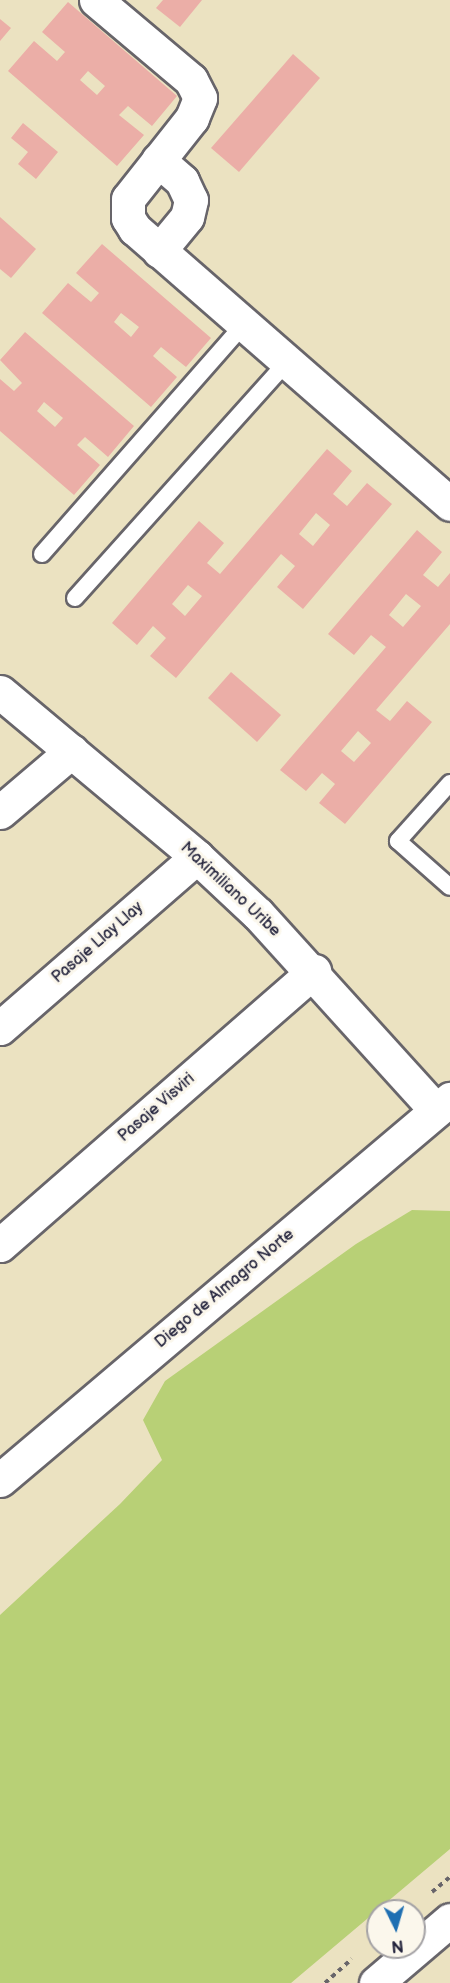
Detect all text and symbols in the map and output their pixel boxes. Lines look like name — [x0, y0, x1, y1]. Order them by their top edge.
street label: Maximiliano Uribe — [176, 839, 284, 941]
street label: Pasaje Llay Llay — [48, 898, 148, 988]
street label: Pasaje Visviri — [115, 1069, 199, 1147]
street label: Diego de Almagro Norte — [152, 1225, 298, 1353]
north arrow — [366, 1899, 426, 1959]
text: N — [391, 1935, 404, 1955]

